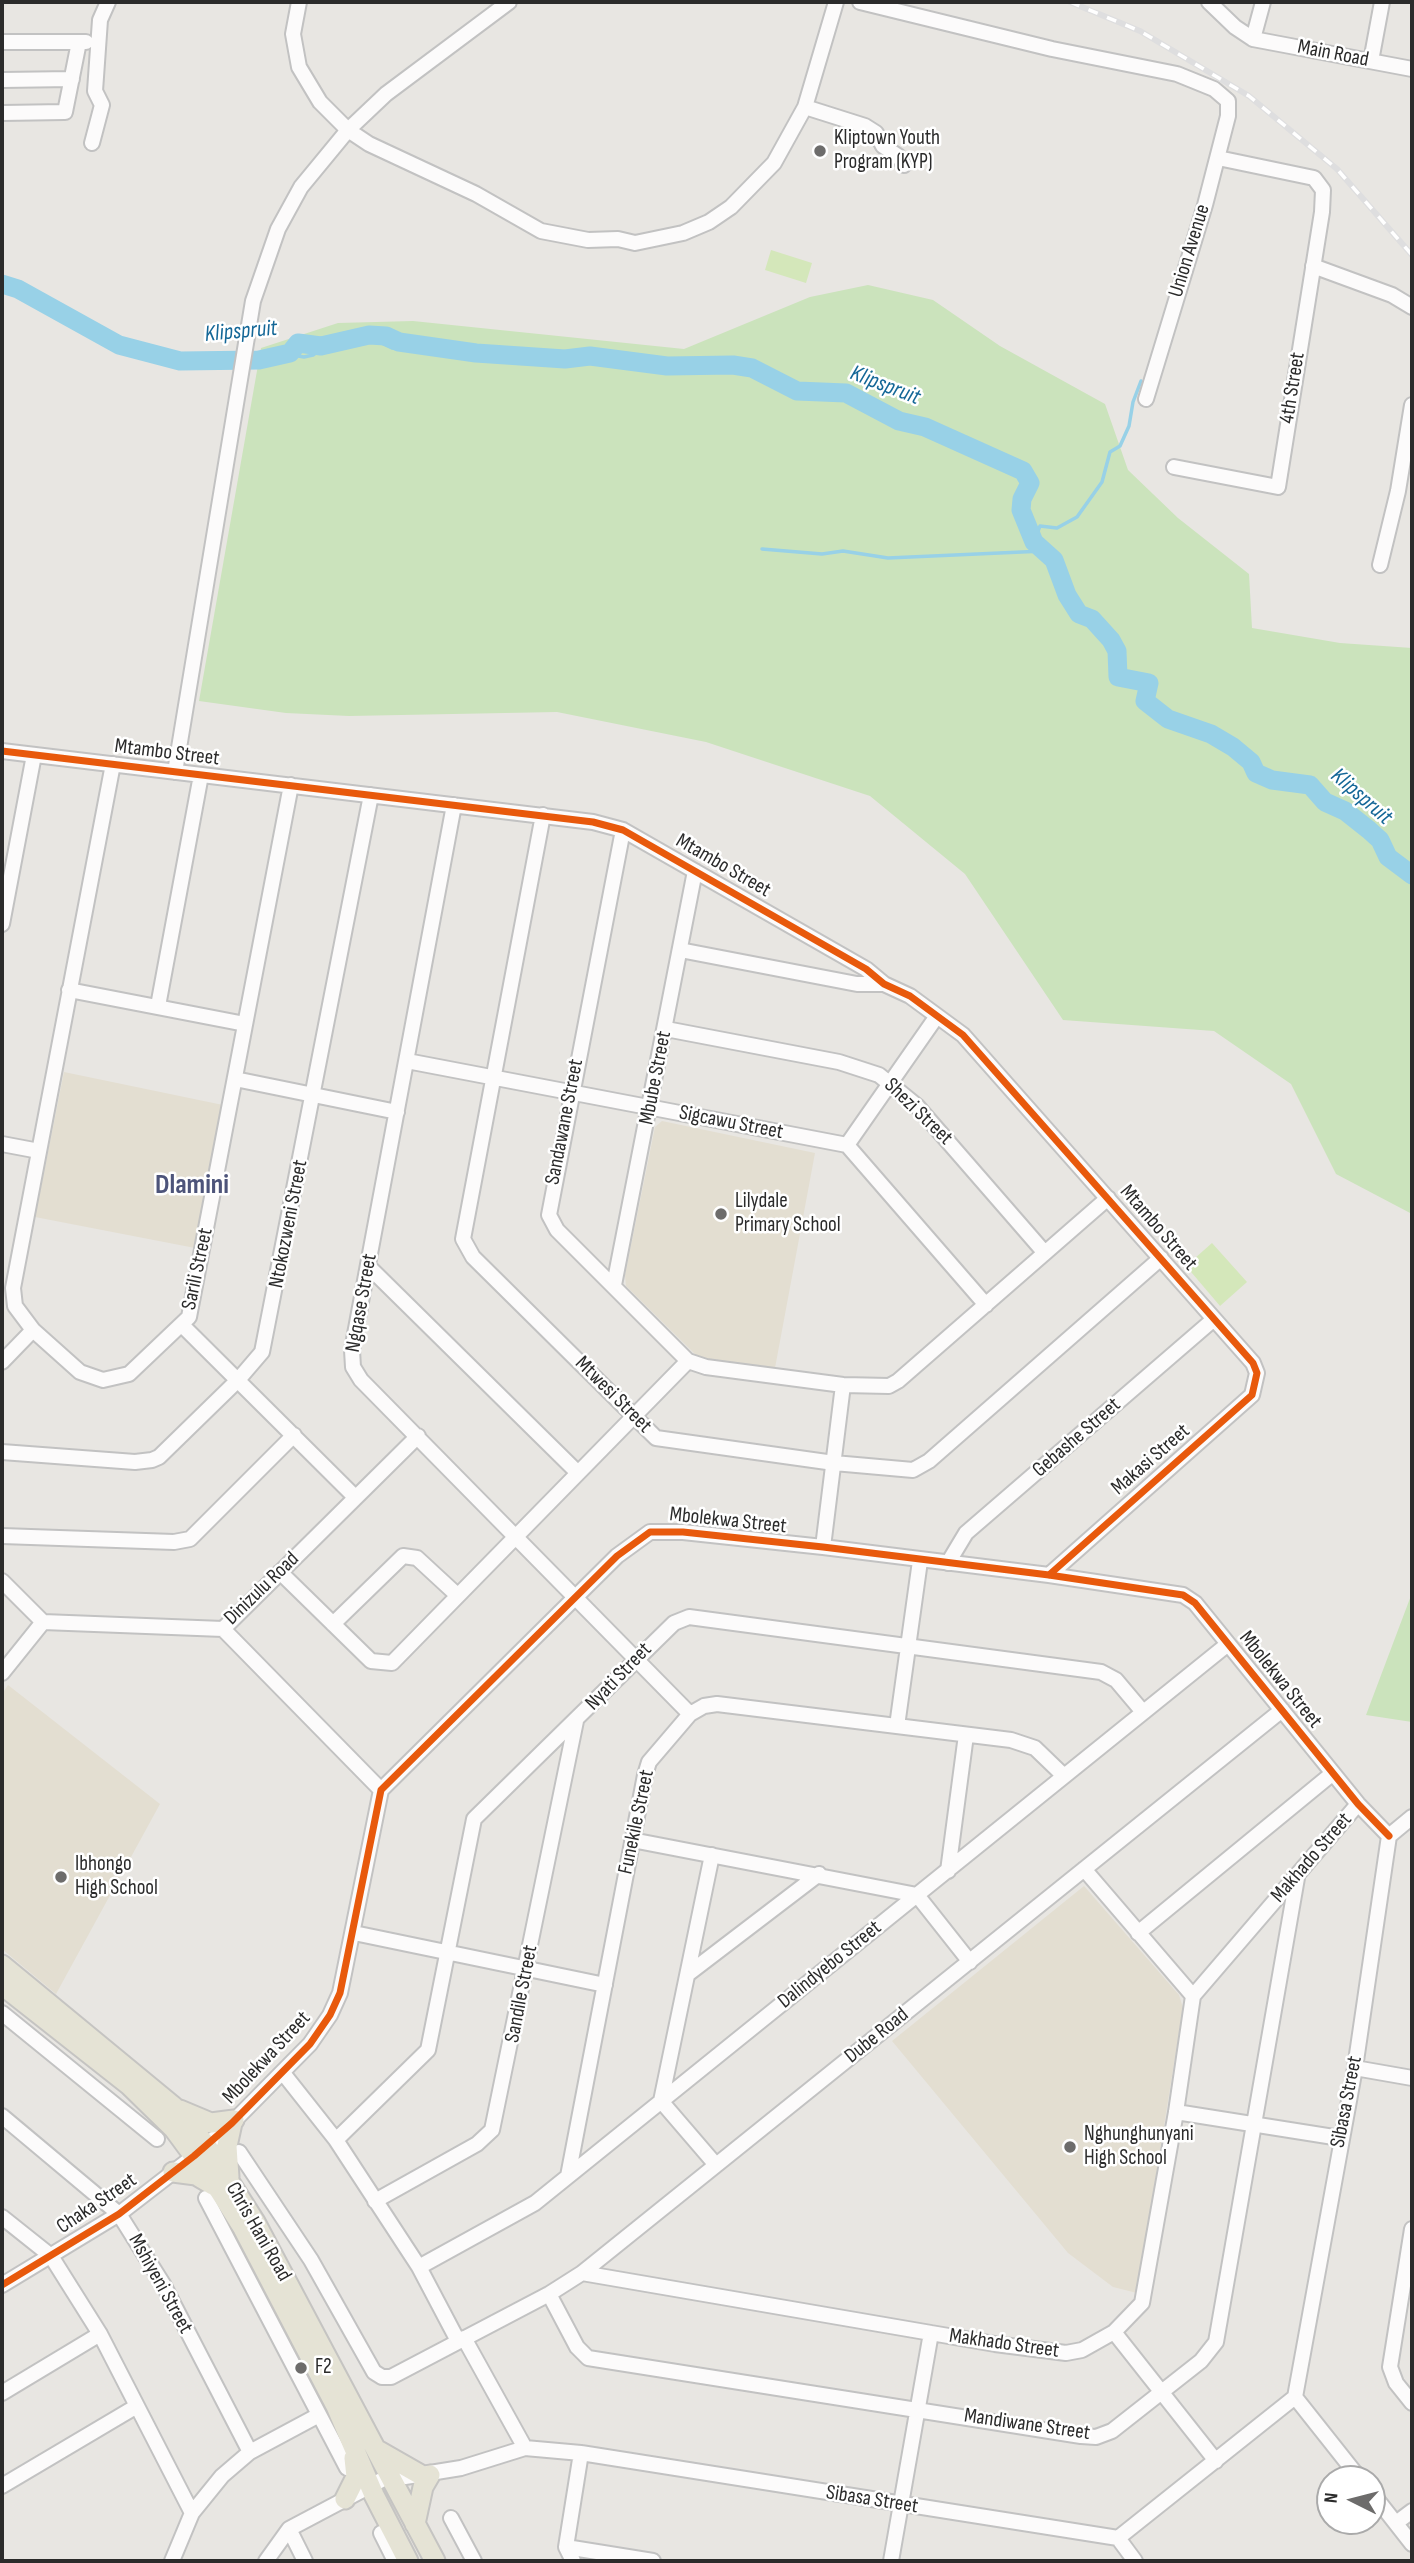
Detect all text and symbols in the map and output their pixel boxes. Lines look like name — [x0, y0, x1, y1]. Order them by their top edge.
street label: Main Road — [1295, 35, 1371, 73]
place label: Kliptown Youth Program (KYP) — [834, 126, 940, 176]
marker: Kliptown Youth Program (KYP) — [812, 143, 828, 159]
street label: Union Avenue — [1164, 202, 1216, 300]
water label: Klipspruit — [204, 315, 278, 349]
street label: 4th Street — [1275, 351, 1311, 425]
water label: Klipspruit — [846, 360, 924, 412]
street label: Mtambo Street — [113, 734, 221, 772]
water label: Klipspruit — [1325, 763, 1397, 831]
street label: Mtambo Street — [671, 829, 775, 903]
street label: Mbube Street — [635, 1029, 677, 1127]
street label: Sandawane Street — [540, 1057, 590, 1187]
street label: Shezi Street — [878, 1073, 958, 1151]
street label: Sigcawu Street — [677, 1101, 785, 1145]
street label: Ntokozweni Street — [264, 1158, 314, 1290]
district label: Dlamini — [155, 1169, 229, 1203]
street label: Mtambo Street — [1114, 1180, 1202, 1276]
place label: Lilydale Primary School — [735, 1189, 841, 1239]
marker: Lilydale Primary School — [713, 1206, 729, 1222]
street label: Sarili Street — [177, 1226, 219, 1312]
street label: Ngqase Street — [341, 1252, 383, 1354]
street label: Mtwesi Street — [569, 1351, 657, 1439]
street label: Gebashe Street — [1028, 1393, 1126, 1483]
street label: Makasi Street — [1107, 1419, 1195, 1501]
street label: Mbolekwa Street — [668, 1502, 788, 1540]
street label: Dinizulu Road — [219, 1547, 305, 1631]
street label: Mbolekwa Street — [1233, 1626, 1327, 1734]
street label: Nyati Street — [581, 1638, 657, 1716]
street label: Funekile Street — [614, 1768, 660, 1876]
street label: Makhado Street — [1266, 1808, 1358, 1908]
place label: Ibhongo High School — [75, 1852, 158, 1902]
marker: Ibhongo High School — [53, 1869, 69, 1885]
street label: Dalindyebo Street — [773, 1916, 887, 2014]
street label: Sandile Street — [500, 1943, 544, 2045]
street label: Dube Road — [840, 2003, 914, 2069]
street label: Mbolekwa Street — [218, 2006, 316, 2110]
street label: Sibasa Street — [1326, 2054, 1368, 2150]
place label: Nghunghunyani High School — [1084, 2122, 1194, 2172]
marker: Nghunghunyani High School — [1062, 2139, 1078, 2155]
street label: Chaka Street — [52, 2168, 142, 2240]
street label: Chris Hani Road — [220, 2178, 296, 2286]
street label: Mshiyeni Street — [122, 2230, 198, 2338]
street label: Makhado Street — [947, 2324, 1061, 2364]
place label: F2 — [315, 2355, 332, 2381]
marker: F2 — [293, 2360, 309, 2376]
street label: Mandiwane Street — [962, 2404, 1092, 2446]
north arrow — [1316, 2465, 1386, 2535]
street label: Sibasa Street — [824, 2480, 920, 2520]
text: N — [1320, 2492, 1344, 2504]

